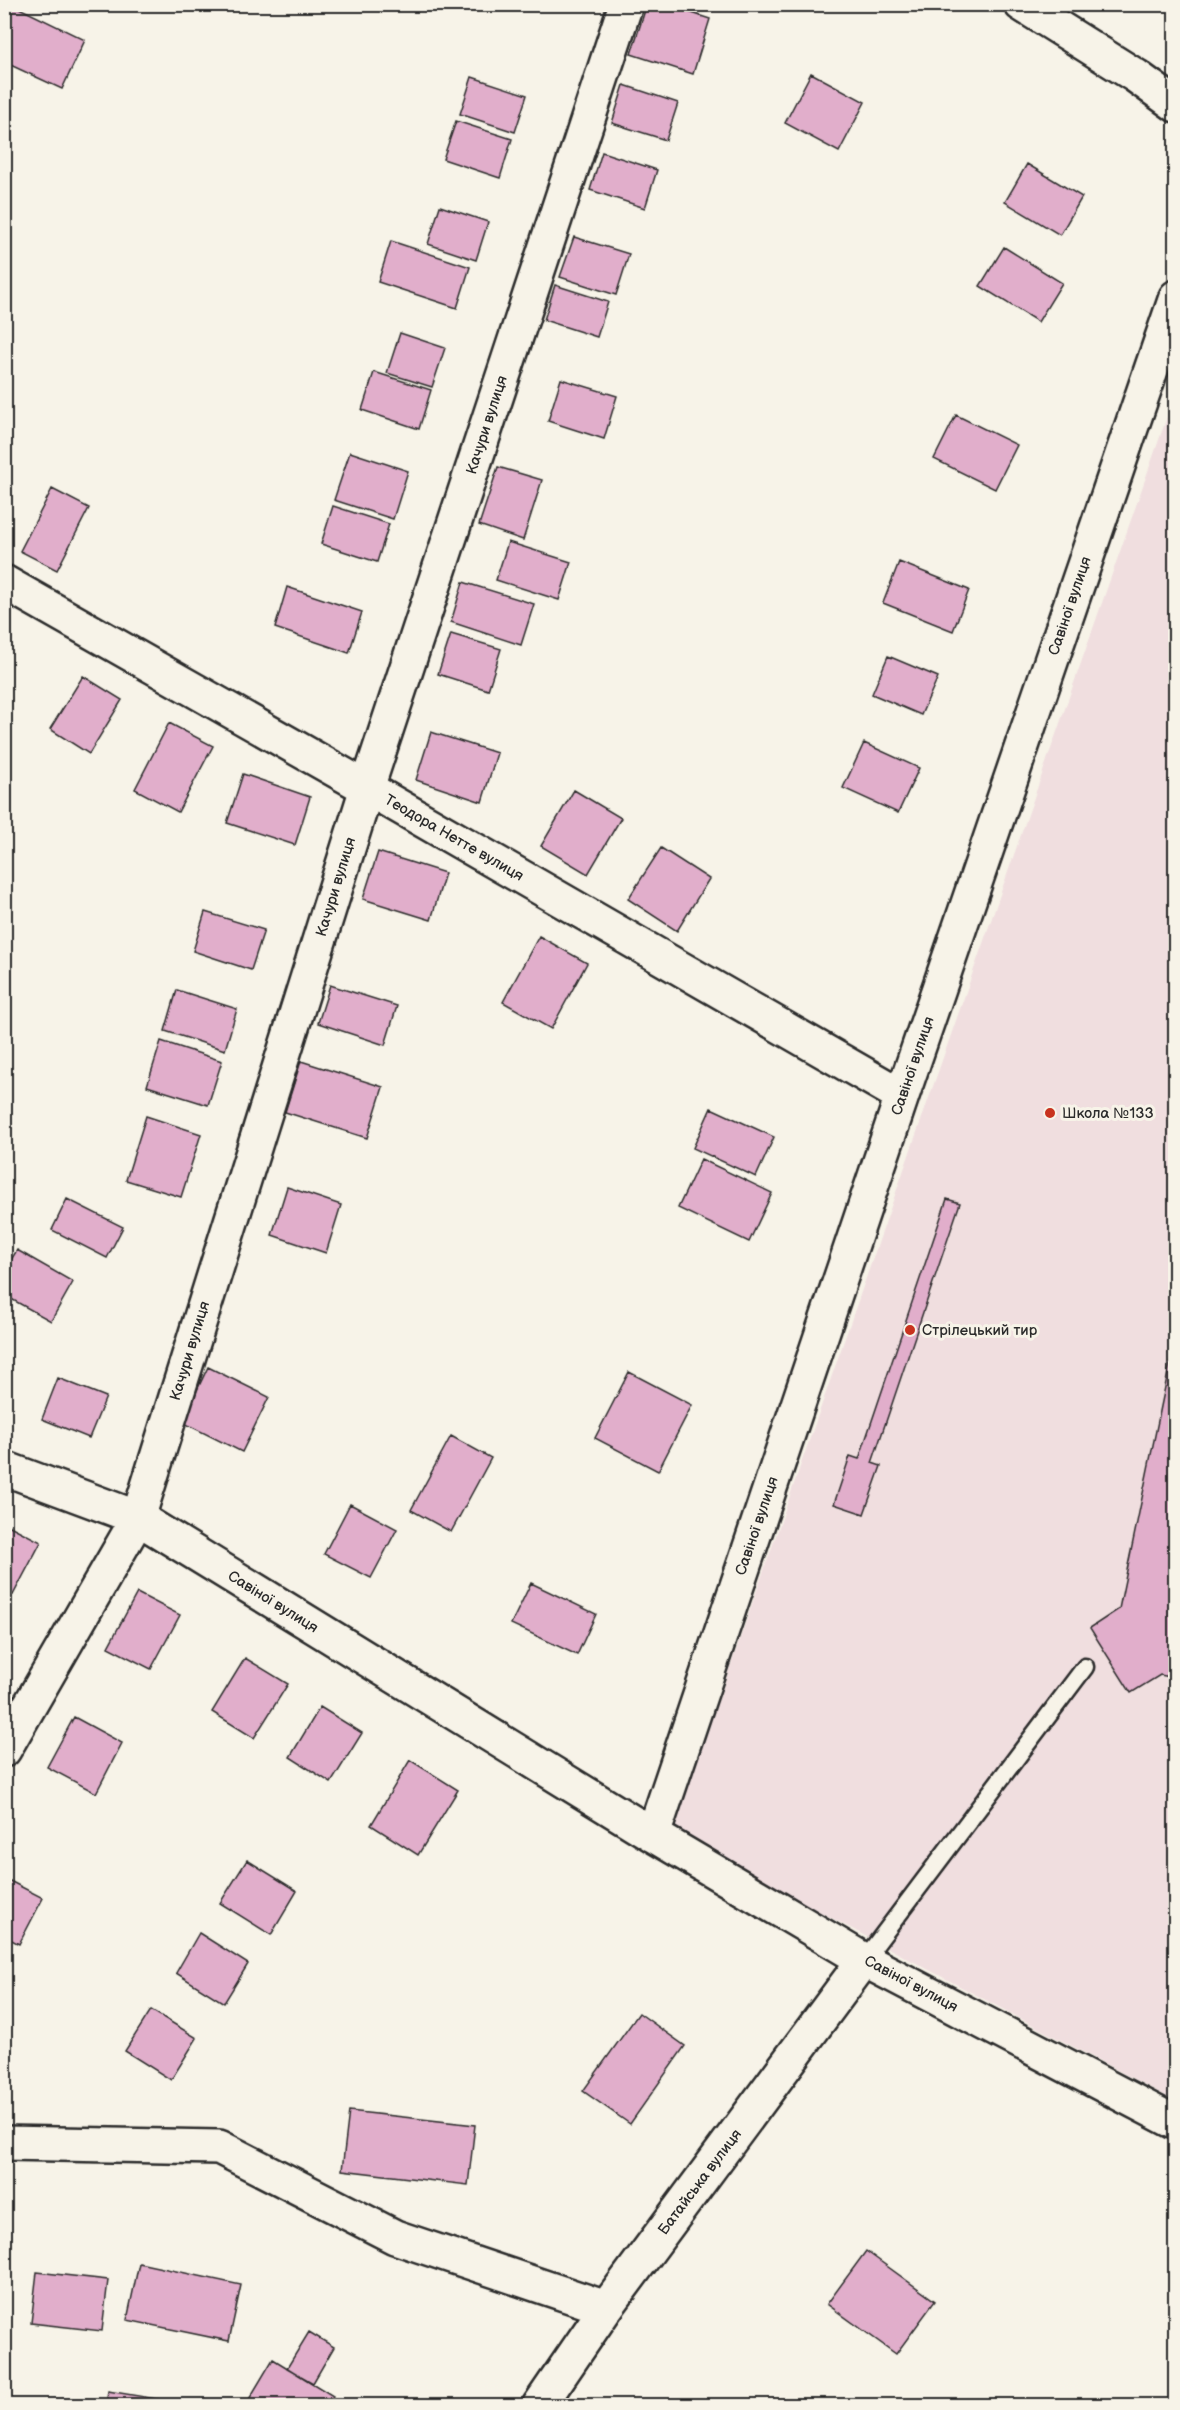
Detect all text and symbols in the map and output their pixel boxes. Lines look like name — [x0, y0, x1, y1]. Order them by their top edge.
street label: Качури вулиця — [462, 373, 512, 477]
street label: Савіної вулиця — [1044, 554, 1096, 658]
street label: Теодора Нетте вулиця — [381, 790, 527, 886]
street label: Качури вулиця — [312, 835, 360, 939]
street label: Савіної вулиця — [887, 1014, 939, 1118]
place label: Школа №133 — [1062, 1104, 1154, 1123]
marker: Школа №133 — [1043, 1106, 1057, 1120]
street label: Качури вулиця — [166, 1299, 214, 1403]
place label: Стрілецький тир — [922, 1321, 1038, 1340]
marker: Стрілецький тир — [903, 1323, 917, 1337]
street label: Савіної вулиця — [731, 1474, 783, 1578]
street label: Савіної вулиця — [224, 1567, 322, 1637]
street label: Савіної вулиця — [861, 1951, 961, 2017]
street label: Батайська вулиця — [654, 2125, 746, 2239]

